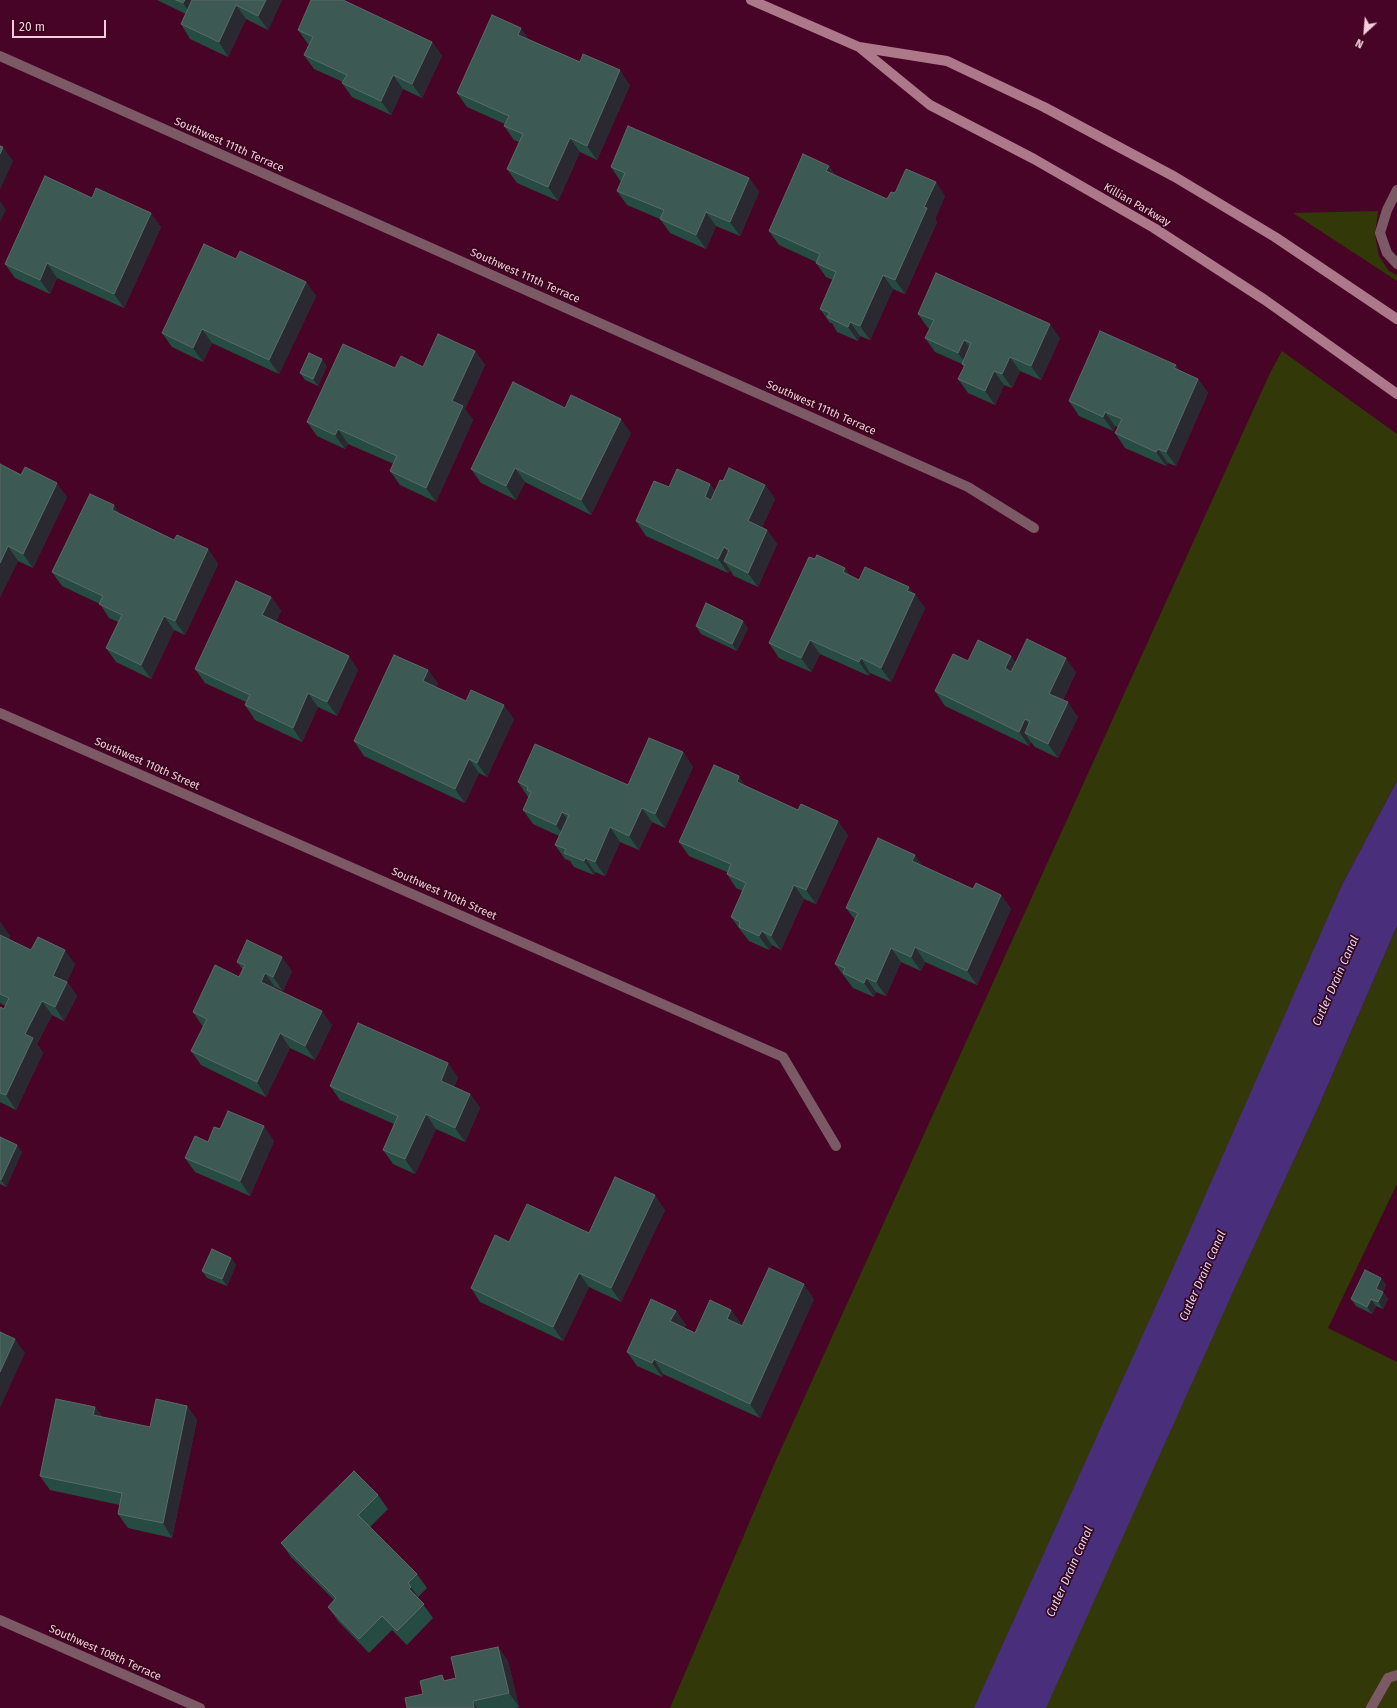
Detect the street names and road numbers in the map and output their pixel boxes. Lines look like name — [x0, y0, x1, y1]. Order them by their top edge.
street label: Southwest 111th Terrace — [172, 115, 286, 175]
street label: Killian Parkway — [1101, 181, 1173, 229]
street label: Southwest 111th Terrace — [468, 246, 582, 306]
street label: Southwest 111th Terrace — [764, 378, 878, 438]
street label: Southwest 110th Street — [92, 735, 202, 793]
street label: Southwest 110th Street — [389, 865, 499, 923]
street label: Southwest 108th Terrace — [47, 1622, 163, 1684]

